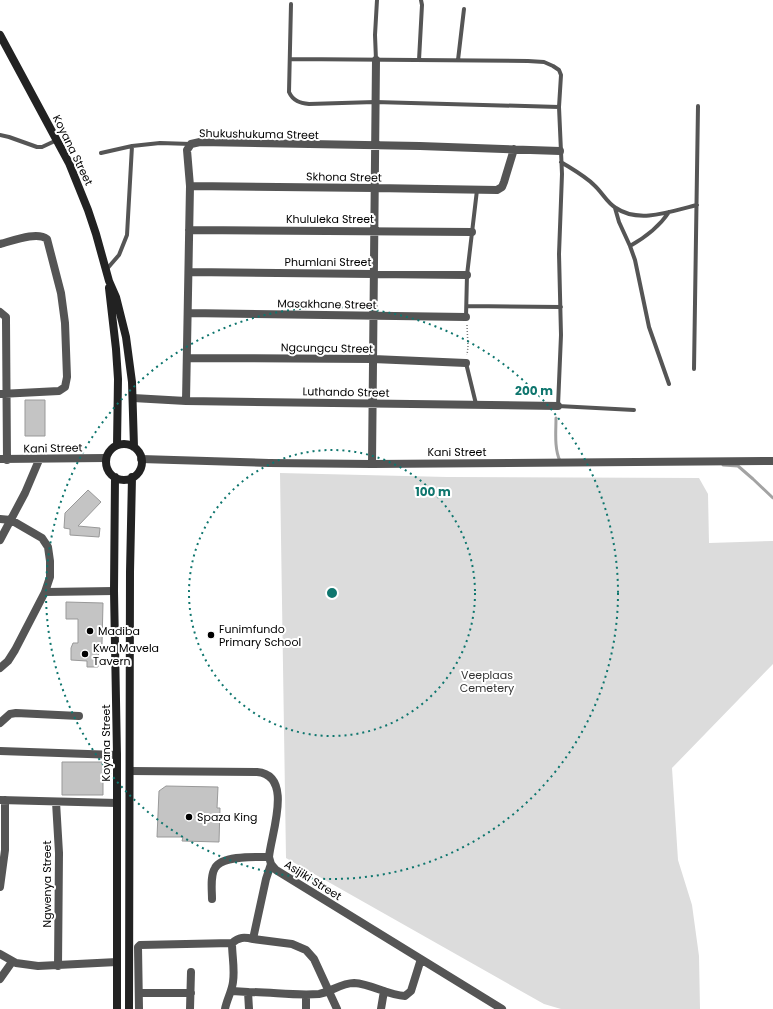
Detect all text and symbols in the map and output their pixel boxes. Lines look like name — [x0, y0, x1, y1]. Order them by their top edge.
street label: Koyana Street — [49, 112, 97, 188]
street label: Shukushukuma Street — [199, 125, 319, 143]
street label: Skhona Street — [306, 168, 382, 186]
street label: Khululeka Street — [286, 211, 374, 227]
street label: Phumlani Street — [285, 254, 371, 270]
street label: Masakhane Street — [277, 295, 377, 313]
street label: Ngcungcu Street — [281, 339, 373, 357]
text: 200 m — [515, 382, 553, 399]
street label: Luthando Street — [302, 383, 390, 401]
street label: Kani Street — [23, 439, 83, 457]
street label: Kani Street — [428, 444, 486, 460]
text: 100 m — [415, 483, 451, 500]
centre of rings — [325, 586, 339, 600]
place label: Funimfundo Primary School — [219, 621, 301, 650]
place label: Madiba — [98, 623, 140, 639]
marker: Madiba — [85, 626, 95, 636]
marker: Funimfundo Primary School — [206, 630, 216, 640]
place label: Kwa Mavela Tavern — [93, 640, 159, 669]
marker: Kwa Mavela Tavern — [80, 649, 90, 659]
park label: Veeplaas Cemetery — [460, 667, 515, 696]
street label: Koyana Street — [98, 705, 114, 781]
place label: Spaza King — [197, 809, 257, 825]
marker: Spaza King — [184, 812, 194, 822]
street label: Ngwenya Street — [39, 841, 55, 927]
street label: Asijiki Street — [281, 856, 345, 904]

